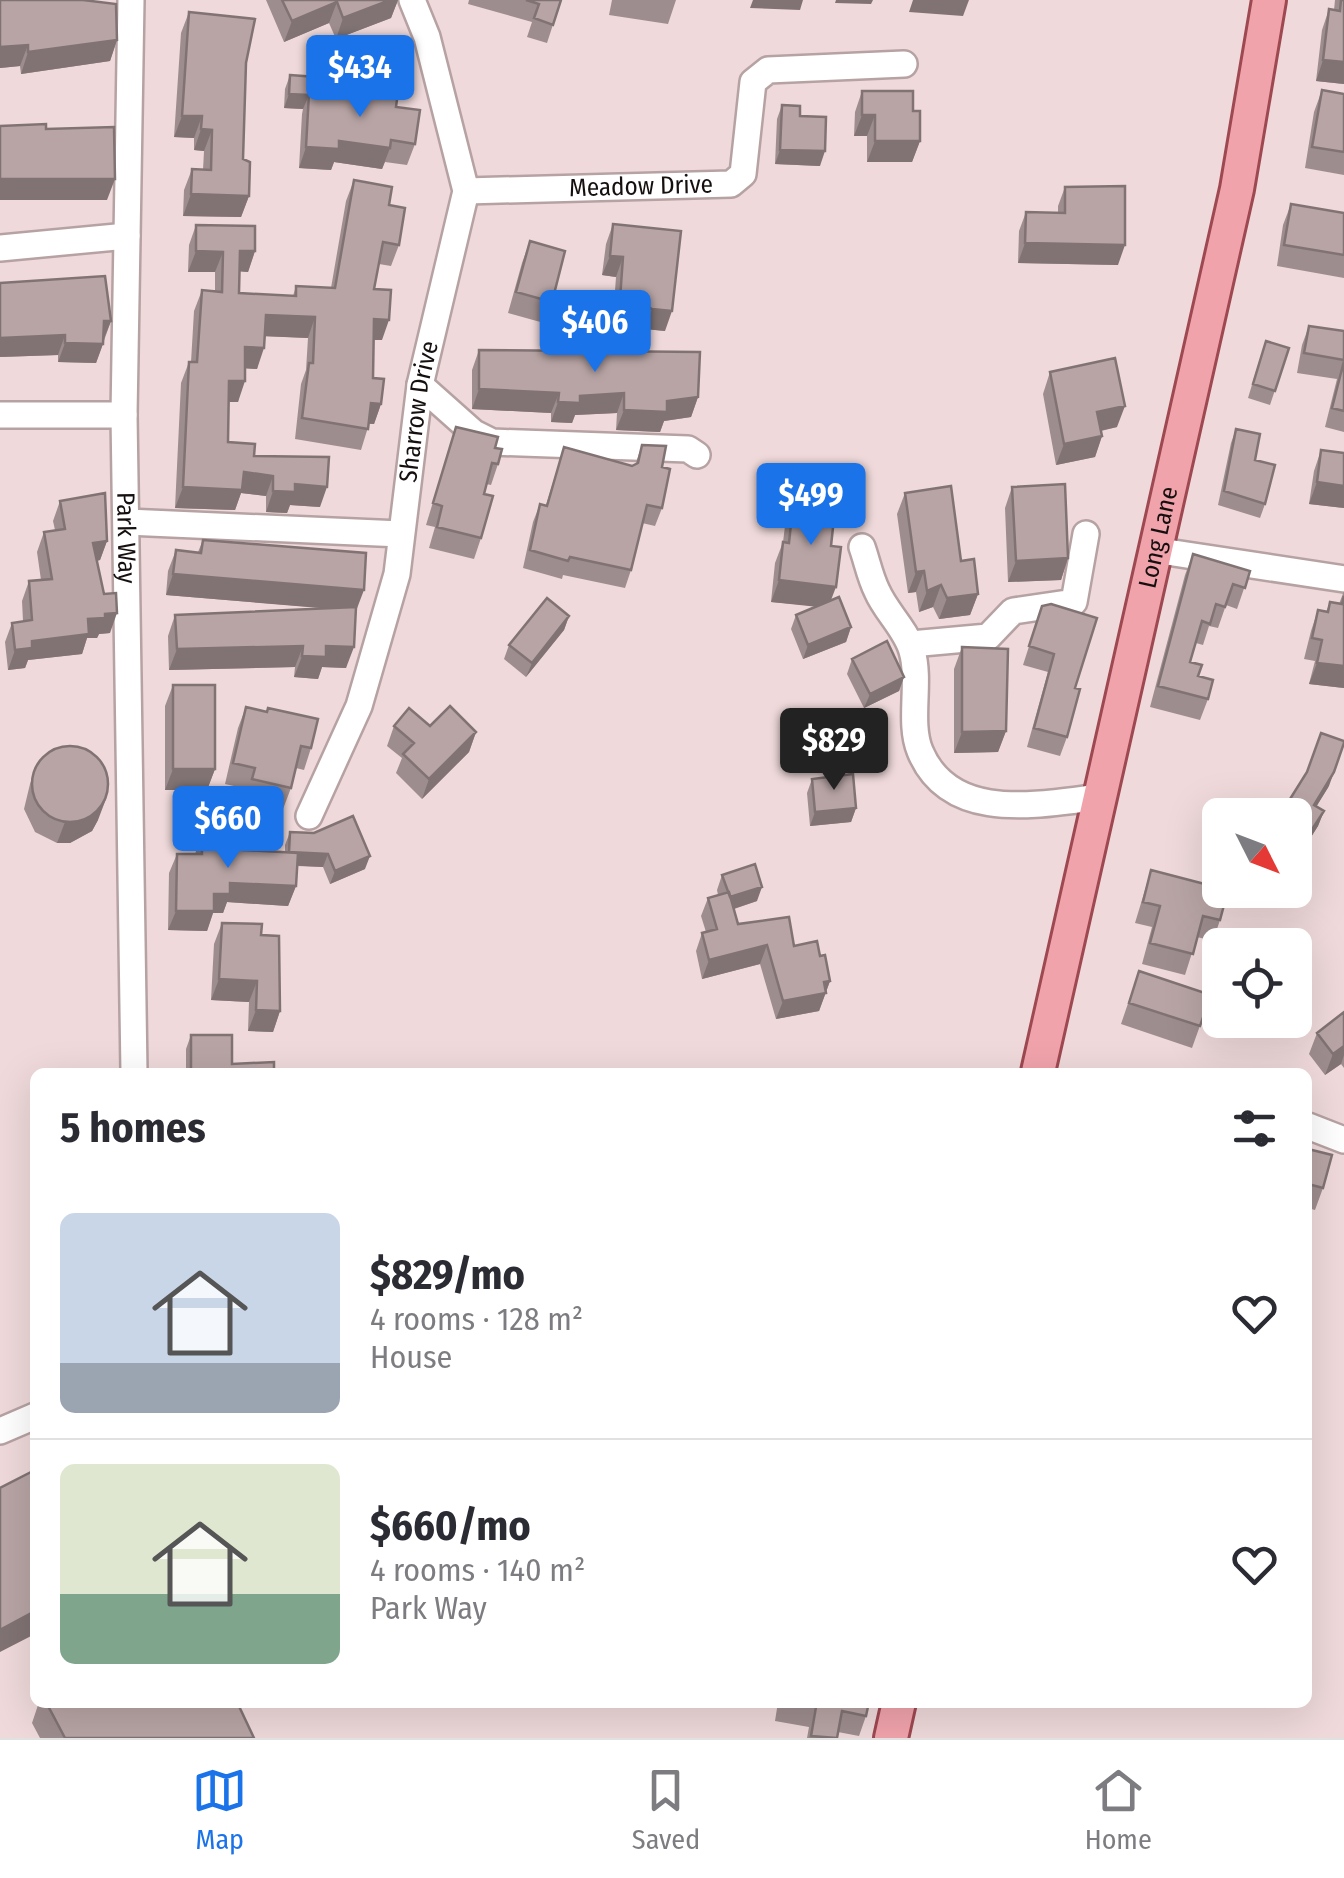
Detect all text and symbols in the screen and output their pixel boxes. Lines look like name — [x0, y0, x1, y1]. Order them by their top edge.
pin: $434 — [301, 35, 419, 120]
text: $434 — [328, 48, 392, 86]
street label: Meadow Drive — [569, 169, 713, 203]
pin: $406 — [536, 290, 654, 375]
text: $406 — [562, 303, 628, 341]
street label: Sharrow Drive — [393, 338, 445, 484]
pin: $499 — [752, 463, 870, 548]
text: $499 — [779, 476, 843, 514]
street label: Long Lane — [1132, 484, 1184, 591]
street label: Park Way — [110, 492, 142, 584]
pin: $829 — [775, 708, 893, 793]
text: $829 — [802, 721, 866, 759]
pin: $660 — [169, 786, 287, 871]
north arrow — [1202, 798, 1312, 908]
map controls — [1202, 798, 1312, 1038]
text: $660 — [195, 799, 261, 837]
button: locate — [1202, 928, 1312, 1038]
icon: filters — [1227, 1101, 1282, 1156]
text: 5 homes — [60, 1103, 206, 1153]
text: $829/mo — [370, 1250, 525, 1300]
icon: home — [140, 1253, 260, 1373]
icon: heart — [1227, 1286, 1282, 1341]
text: 4 rooms · 128 m² — [370, 1300, 583, 1338]
text: House — [370, 1338, 452, 1376]
text: $660/mo — [370, 1501, 531, 1551]
icon: home — [140, 1504, 260, 1624]
icon: heart — [1227, 1537, 1282, 1592]
text: 4 rooms · 140 m² — [370, 1551, 585, 1589]
text: Park Way — [370, 1589, 487, 1627]
tab: Map — [192, 1763, 247, 1856]
tab: Saved — [632, 1763, 700, 1856]
tab: Home — [1085, 1763, 1152, 1856]

